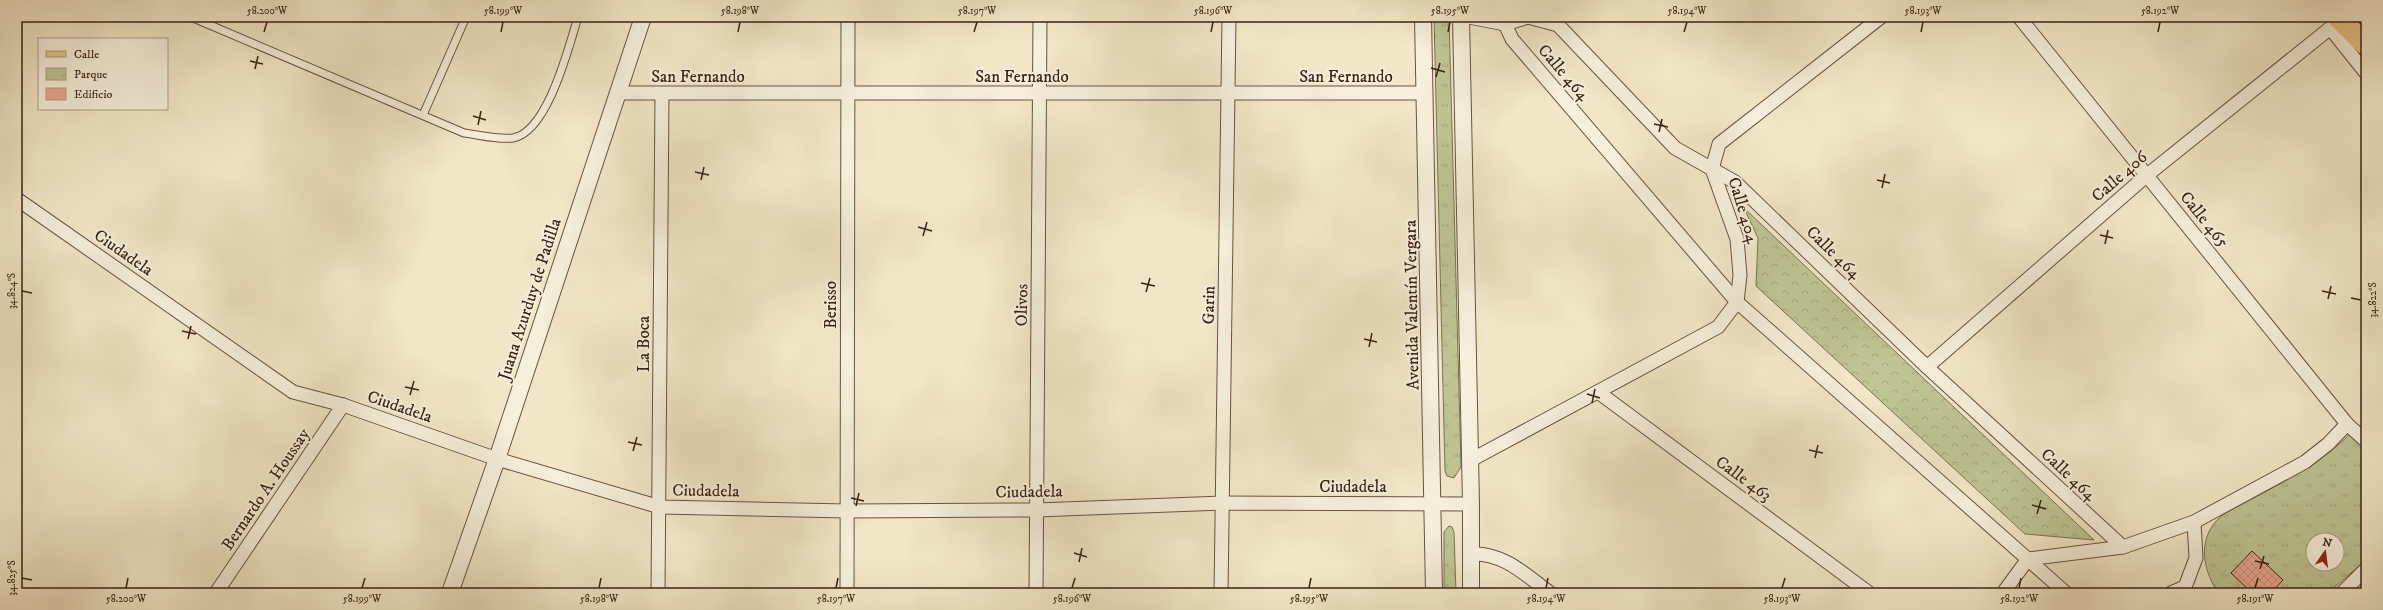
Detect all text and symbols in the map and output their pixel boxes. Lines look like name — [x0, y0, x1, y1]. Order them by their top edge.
text: 58.200°W — [247, 5, 288, 17]
text: 58.199°W — [484, 5, 523, 17]
text: 58.198°W — [721, 5, 760, 17]
text: 58.197°W — [958, 5, 997, 17]
text: 58.196°W — [1194, 5, 1233, 17]
text: 58.195°W — [1431, 5, 1470, 17]
text: 58.194°W — [1667, 5, 1707, 17]
text: 58.193°W — [1904, 5, 1942, 17]
text: 58.192°W — [2141, 5, 2180, 17]
legend — [38, 38, 168, 110]
street label: Calle 464 — [1533, 40, 1595, 106]
text: Calle — [74, 47, 99, 62]
street label: San Fernando — [651, 66, 745, 88]
street label: San Fernando — [975, 66, 1069, 88]
street label: San Fernando — [1299, 66, 1393, 88]
text: Parque — [74, 67, 107, 82]
text: Edificio — [74, 87, 113, 102]
street label: Calle 406 — [2087, 146, 2153, 207]
street label: Calle 404 — [1723, 175, 1764, 247]
street label: Calle 465 — [2175, 187, 2234, 253]
street label: Juana Azurduy de Padilla — [493, 215, 567, 385]
street label: Avenida Valentín Vergara — [1400, 219, 1424, 390]
street label: Calle 464 — [1801, 221, 1866, 285]
street label: Ciudadela — [90, 224, 158, 282]
text: 34.824°S — [6, 273, 18, 309]
street label: Berisso — [820, 281, 842, 329]
text: 34.822°S — [2367, 282, 2379, 318]
street label: Olivos — [1011, 283, 1033, 327]
street label: Garin — [1198, 285, 1220, 325]
street label: La Boca — [633, 315, 655, 372]
street label: Ciudadela — [364, 386, 436, 429]
street label: Bernardo A. Houssay — [217, 423, 315, 555]
street label: Calle 464 — [2036, 444, 2101, 507]
street label: Calle 463 — [1711, 451, 1776, 507]
street label: Ciudadela — [1319, 476, 1387, 498]
street label: Ciudadela — [672, 479, 741, 503]
street label: Ciudadela — [995, 480, 1064, 504]
north arrow — [2305, 532, 2345, 572]
text: N — [2321, 535, 2333, 551]
text: 34.825°S — [6, 560, 18, 596]
text: 58.200°W — [106, 593, 147, 605]
text: 58.199°W — [343, 593, 382, 605]
text: 58.198°W — [580, 593, 619, 605]
text: 58.197°W — [817, 593, 856, 605]
text: 58.196°W — [1053, 593, 1092, 605]
text: 58.195°W — [1290, 593, 1329, 605]
text: 58.194°W — [1526, 593, 1566, 605]
text: 58.193°W — [1763, 593, 1801, 605]
text: 58.192°W — [2000, 593, 2039, 605]
text: 58.191°W — [2237, 593, 2274, 605]

